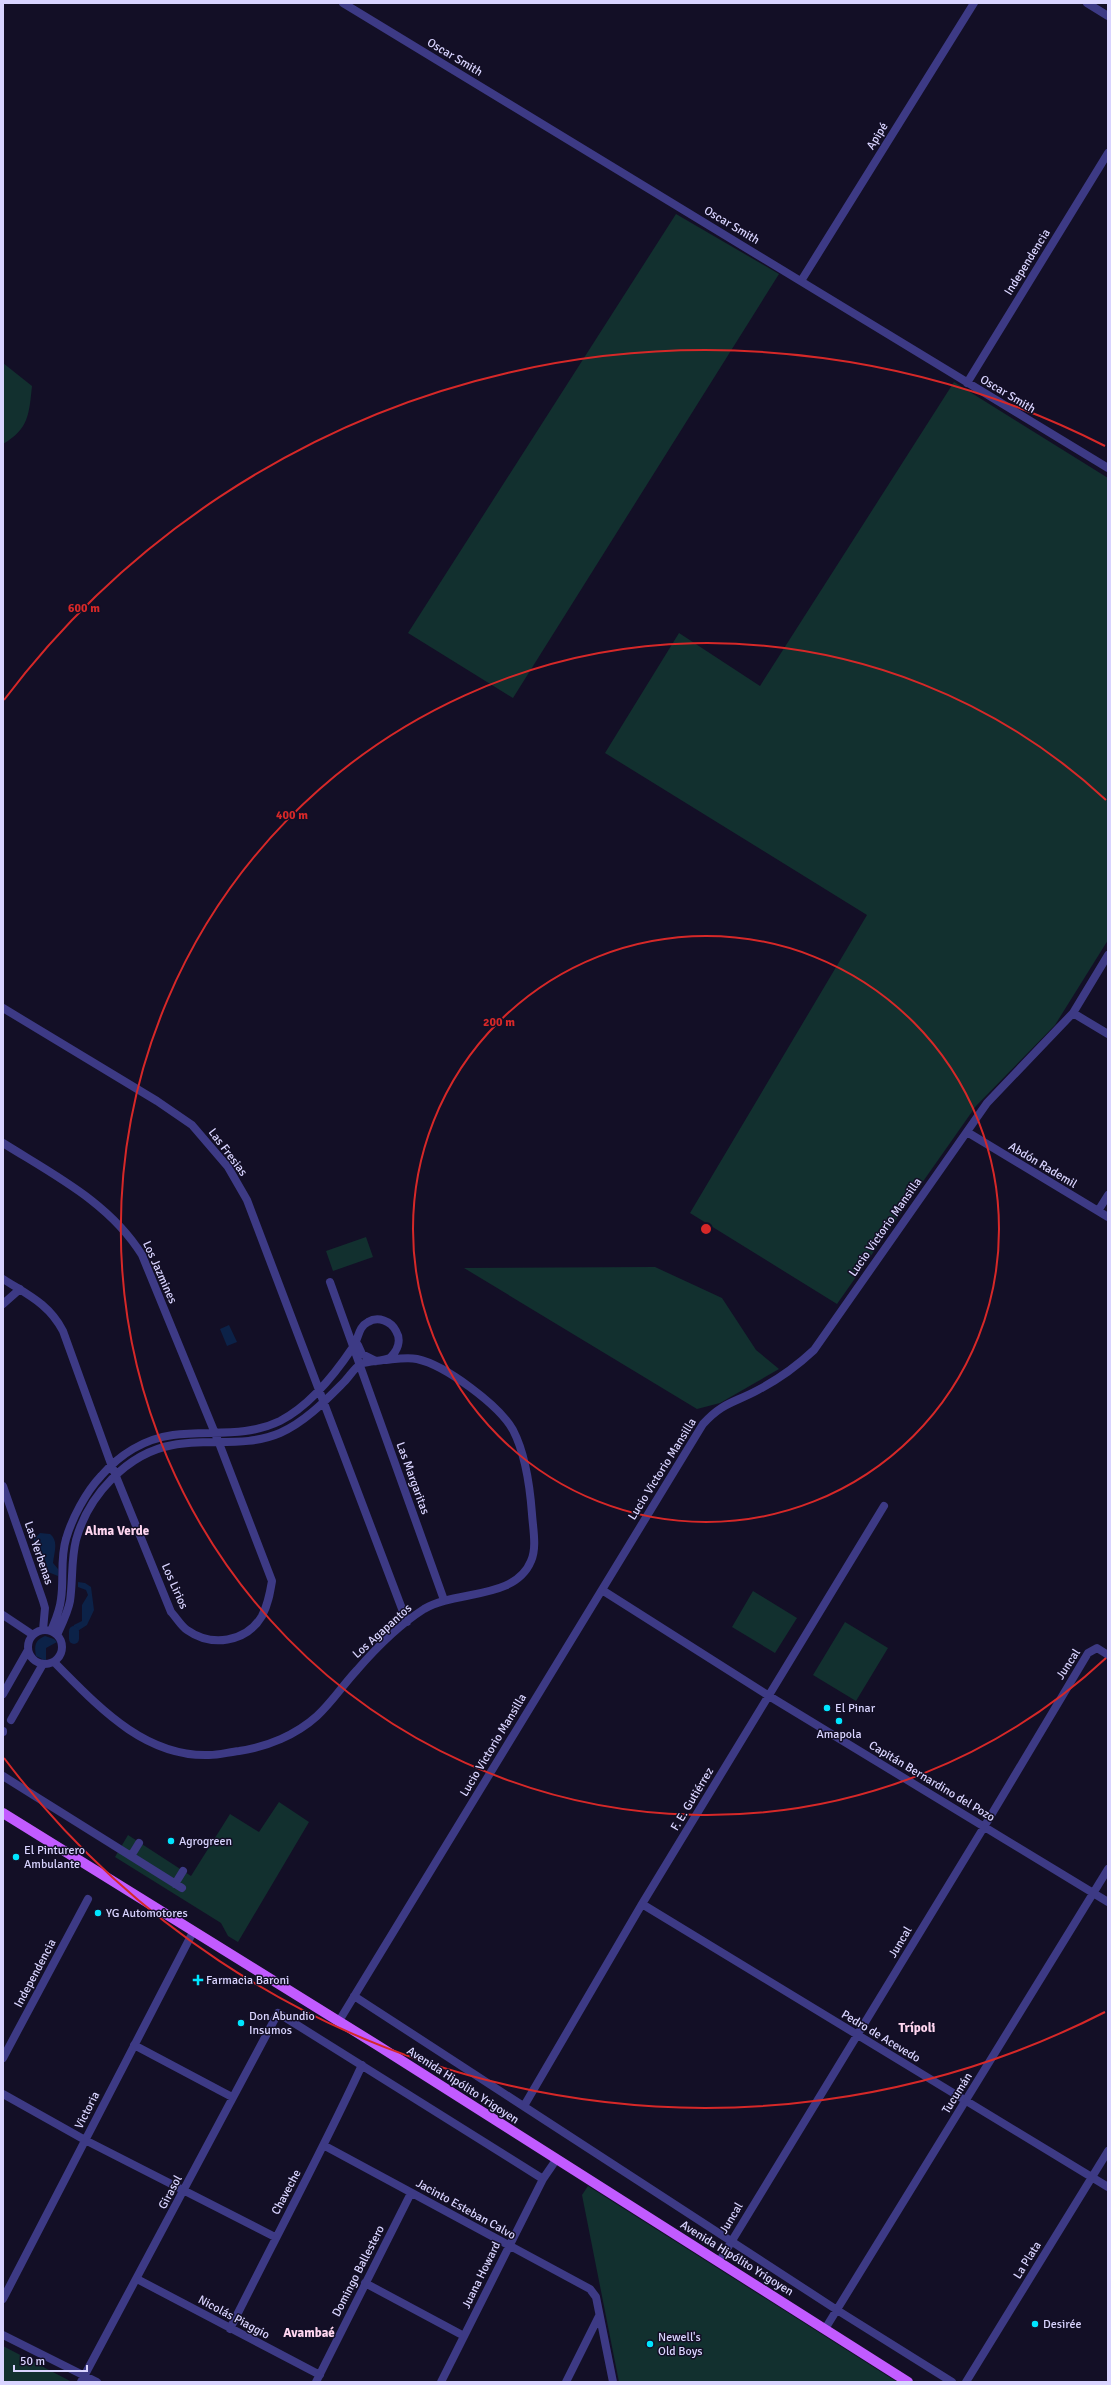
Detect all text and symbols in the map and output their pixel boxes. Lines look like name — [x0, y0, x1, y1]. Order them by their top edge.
street label: Oscar Smith — [424, 35, 485, 80]
street label: Apipé — [863, 120, 892, 153]
street label: Oscar Smith — [701, 203, 762, 248]
street label: Independencia — [1001, 226, 1054, 298]
street label: Oscar Smith — [977, 372, 1038, 417]
text: 600 m — [68, 601, 100, 616]
text: 400 m — [276, 808, 308, 823]
text: 200 m — [483, 1015, 515, 1030]
street label: Las Fresias — [205, 1125, 250, 1179]
street label: Abdón Rademil — [1006, 1139, 1080, 1192]
street label: Lucio Victorio Mansilla — [846, 1175, 925, 1280]
centre of rings — [699, 1222, 713, 1236]
street label: Los Jazmines — [139, 1238, 180, 1306]
street label: Lucio Victorio Mansilla — [625, 1416, 700, 1523]
street label: Las Margaritas — [392, 1440, 433, 1516]
street label: Las Yerbenas — [21, 1519, 56, 1587]
district label: Alma Verde — [85, 1523, 150, 1539]
street label: Los Lirios — [158, 1561, 191, 1612]
street label: Los Agapantos — [350, 1601, 415, 1662]
street label: Juncal — [1053, 1646, 1084, 1683]
street label: Lucio Victorio Mansilla — [457, 1691, 530, 1799]
place label: El Pinar — [835, 1701, 876, 1716]
marker: El Pinar — [822, 1703, 832, 1713]
marker: Amapola — [834, 1716, 844, 1726]
place label: Amapola — [816, 1727, 862, 1742]
street label: Capitán Bernardino del Pozo — [866, 1738, 997, 1825]
street label: F. E. Gutiérrez — [668, 1765, 717, 1834]
place label: Agrogreen — [179, 1834, 232, 1849]
marker: Agrogreen — [166, 1836, 176, 1846]
place label: El Pinturero Ambulante — [24, 1843, 85, 1872]
marker: El Pinturero Ambulante — [11, 1852, 21, 1862]
place label: YG Automotores — [106, 1906, 188, 1921]
marker: YG Automotores — [93, 1908, 103, 1918]
street label: Juncal — [885, 1924, 916, 1961]
street label: Independencia — [11, 1936, 60, 2010]
place label: Farmacia Baroni — [206, 1973, 289, 1988]
marker: Farmacia Baroni — [193, 1975, 203, 1985]
street label: Pedro de Acevedo — [839, 2007, 923, 2066]
place label: Don Abundio Insumos — [249, 2009, 315, 2038]
marker: Don Abundio Insumos — [236, 2018, 246, 2028]
district label: Trípoli — [899, 2020, 936, 2036]
street label: Avenida Hipólito Yrigoyen — [404, 2043, 522, 2127]
street label: Tucumán — [939, 2070, 976, 2117]
street label: Victoria — [72, 2089, 103, 2131]
street label: Chaveche — [268, 2167, 305, 2217]
street label: Girasol — [155, 2172, 186, 2212]
street label: Jacinto Esteban Calvo — [413, 2176, 518, 2243]
street label: Juncal — [716, 2200, 747, 2237]
street label: Avenida Hipólito Yrigoyen — [677, 2217, 796, 2299]
street label: Domingo Ballestero — [329, 2223, 388, 2319]
street label: Juana Howard — [459, 2239, 504, 2311]
street label: La Plata — [1010, 2239, 1045, 2282]
street label: Nicolás Piaggio — [195, 2292, 272, 2343]
place label: Desirée — [1043, 2317, 1082, 2332]
marker: Desirée — [1030, 2319, 1040, 2329]
district label: Avambaé — [283, 2325, 335, 2341]
place label: Newell's Old Boys — [658, 2330, 703, 2359]
marker: Newell's Old Boys — [645, 2339, 655, 2349]
scale bar — [14, 2347, 87, 2373]
text: 50 m — [20, 2354, 45, 2369]

